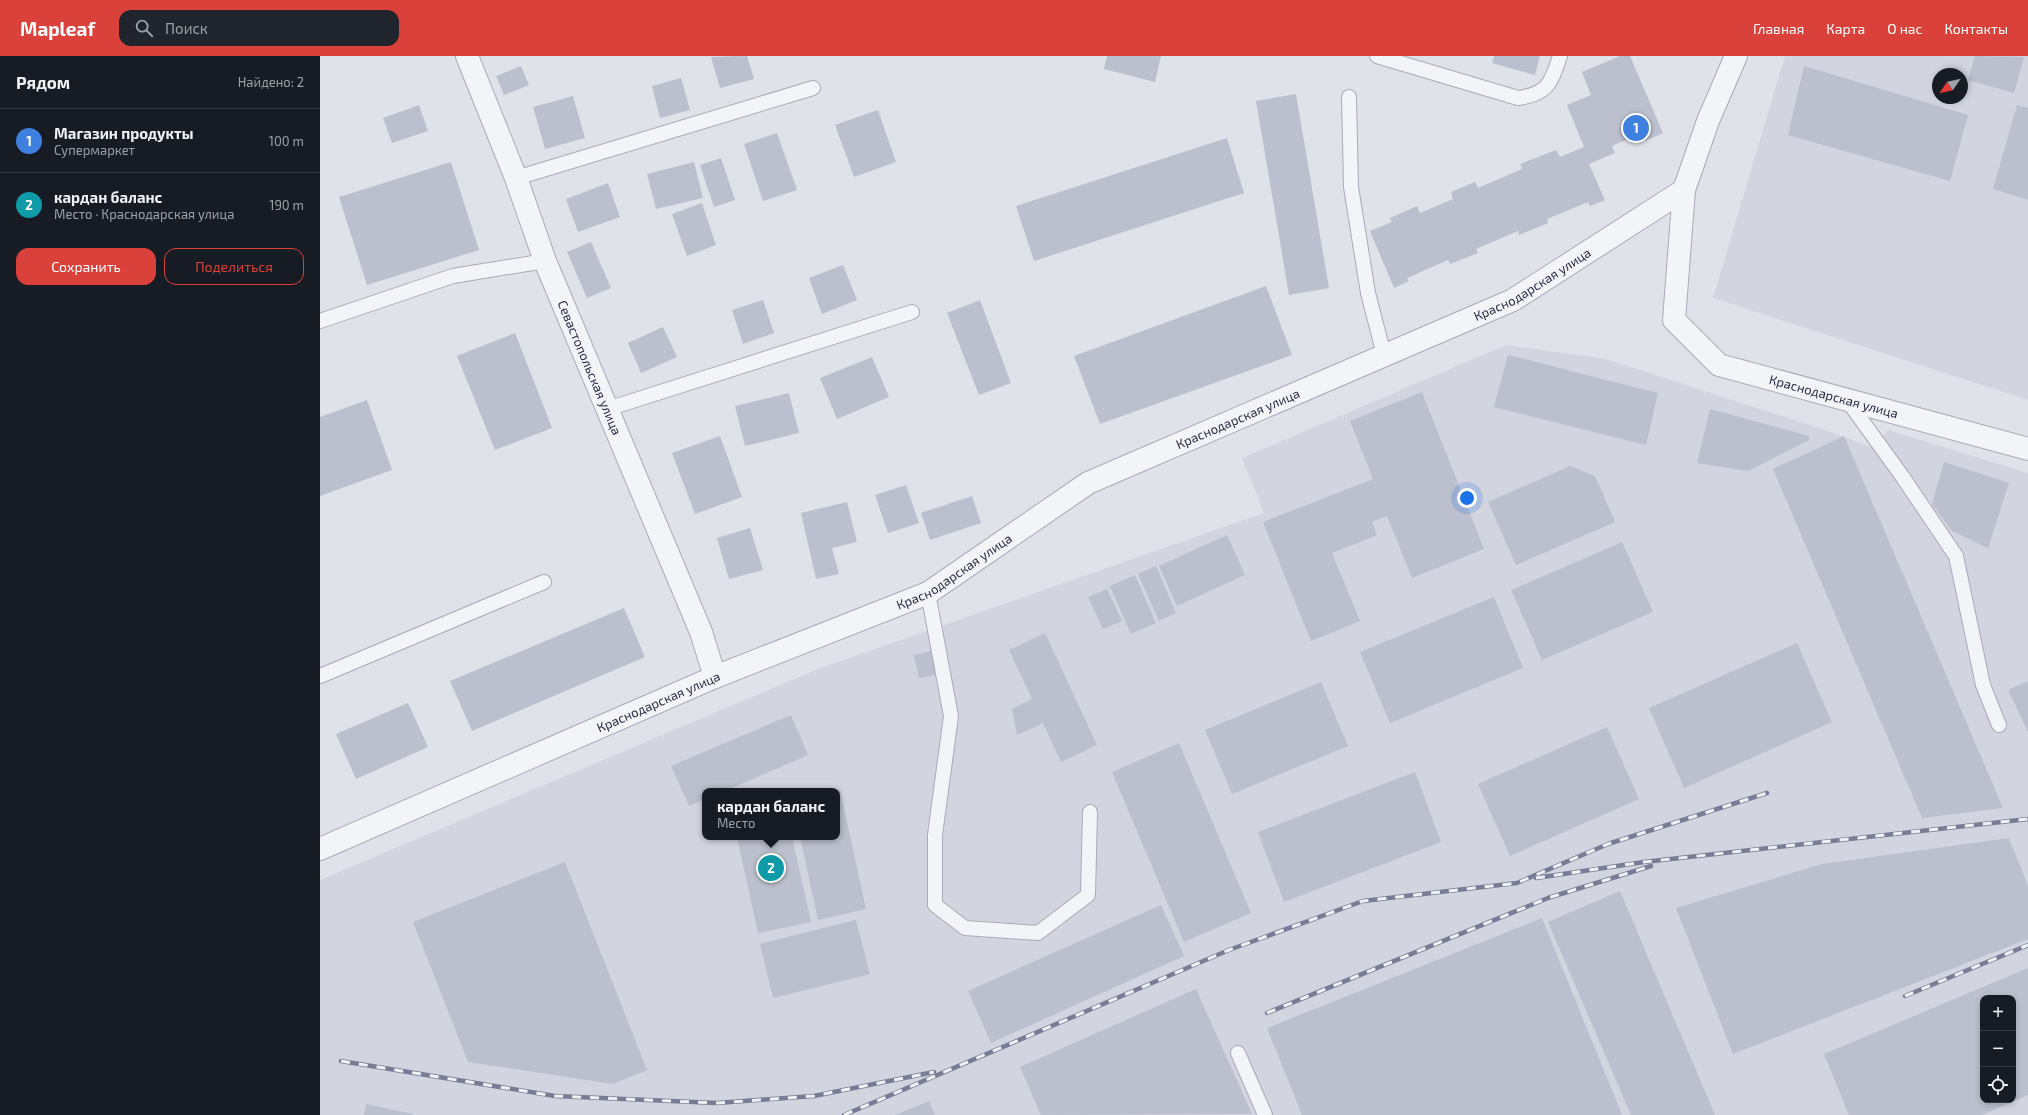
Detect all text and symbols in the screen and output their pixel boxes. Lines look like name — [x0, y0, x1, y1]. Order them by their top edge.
search box — [119, 10, 399, 46]
text: Mapleaf — [20, 17, 95, 40]
icon: search — [133, 17, 155, 39]
text: Поиск — [165, 19, 208, 37]
text: Главная — [1753, 20, 1804, 37]
text: Карта — [1826, 20, 1865, 37]
text: О нас — [1887, 20, 1923, 37]
text: Контакты — [1945, 20, 2008, 37]
north arrow — [1932, 68, 1968, 104]
text: Рядом — [16, 72, 70, 92]
text: Найдено: 2 — [238, 74, 304, 90]
pin: 1 — [1623, 113, 1649, 143]
text: Магазин продукты — [54, 124, 193, 142]
text: 1 — [26, 133, 32, 149]
text: 100 m — [269, 133, 304, 149]
text: Супермаркет — [54, 142, 135, 158]
text: кардан баланс — [54, 188, 162, 206]
text: 2 — [25, 197, 33, 213]
text: 190 m — [269, 197, 304, 213]
text: Место · Краснодарская улица — [54, 206, 234, 222]
street label: Краснодарская улица — [1471, 244, 1594, 324]
button: Сохранить — [16, 248, 156, 285]
button: Поделиться — [164, 248, 304, 285]
street label: Севастопольская улица — [554, 298, 625, 437]
street label: Краснодарская улица — [1767, 371, 1900, 421]
street label: Краснодарская улица — [1173, 385, 1302, 452]
your location — [1457, 488, 1477, 508]
street label: Краснодарская улица — [894, 530, 1015, 613]
street label: Краснодарская улица — [594, 668, 722, 736]
popup — [702, 788, 840, 840]
text: кардан баланс — [717, 797, 825, 815]
text: Место — [717, 815, 755, 831]
pin: 2 — [758, 853, 784, 883]
map controls — [1980, 995, 2016, 1103]
button: + — [1980, 995, 2016, 1031]
button: − — [1980, 1031, 2016, 1067]
button: locate — [1980, 1067, 2016, 1103]

